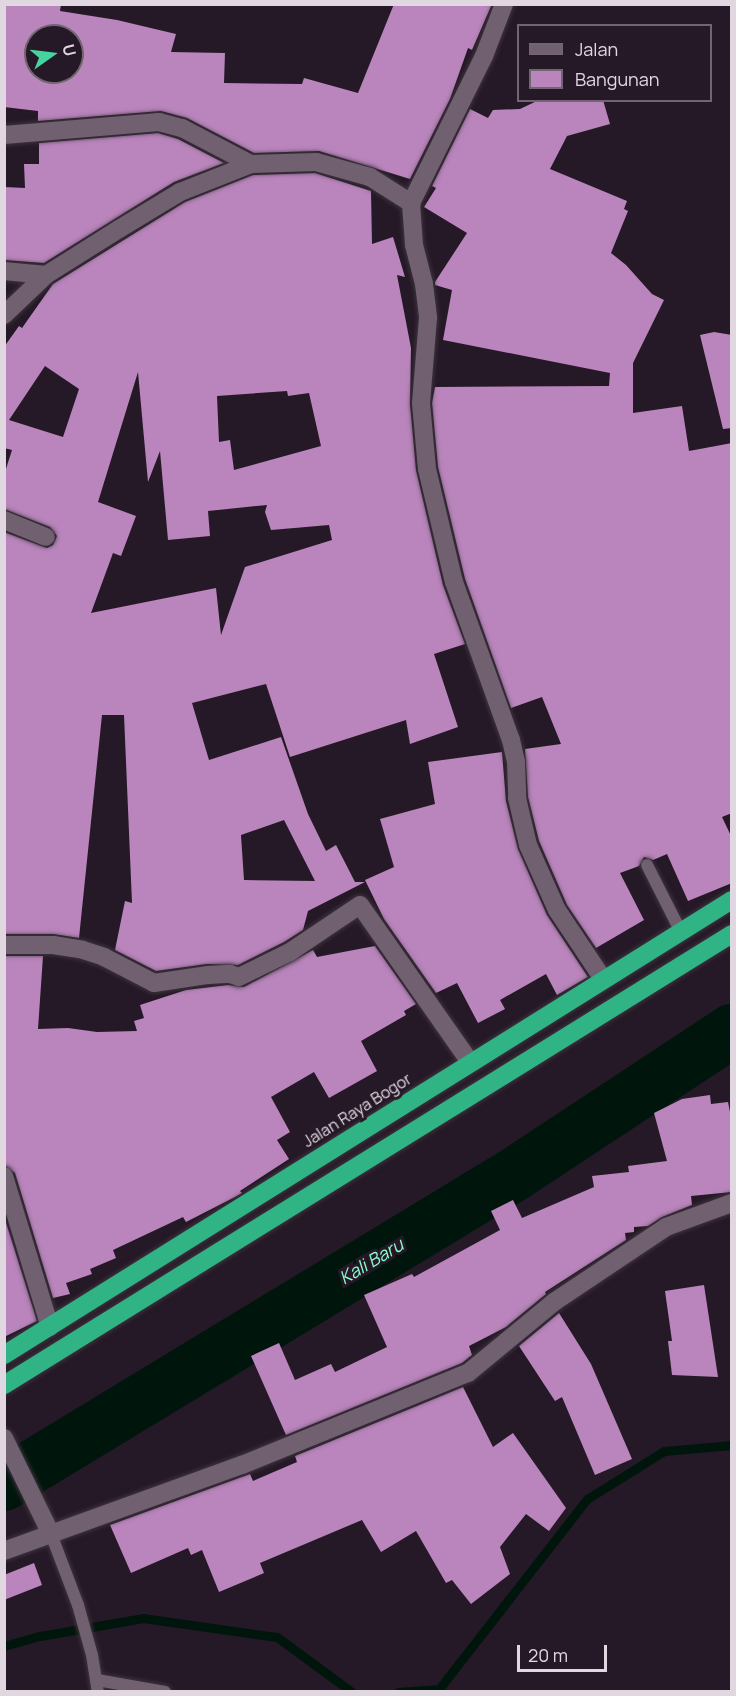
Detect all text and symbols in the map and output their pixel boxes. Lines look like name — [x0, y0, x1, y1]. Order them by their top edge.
north arrow — [24, 24, 84, 84]
legend — [517, 24, 712, 102]
text: Jalan — [575, 37, 618, 61]
text: U — [57, 42, 82, 58]
text: Bangunan — [575, 67, 659, 91]
street label: Jalan Raya Bogor — [299, 1069, 415, 1151]
water label: Kali Baru — [335, 1233, 407, 1289]
scale bar — [520, 1633, 610, 1671]
text: 20 m — [528, 1643, 568, 1667]

